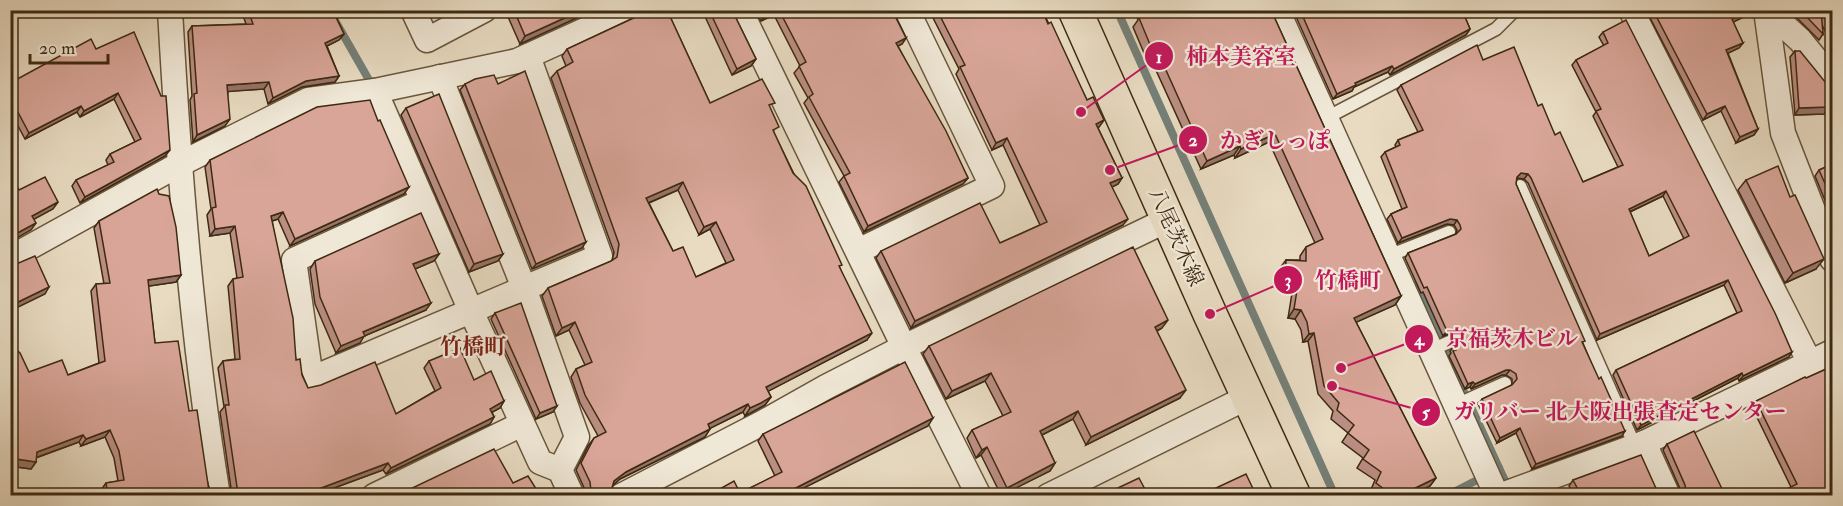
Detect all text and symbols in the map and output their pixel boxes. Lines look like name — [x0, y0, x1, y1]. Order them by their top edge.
scale bar — [30, 27, 108, 65]
callout: 柿本美容室 — [1144, 36, 1308, 76]
text: 20 m — [39, 37, 75, 60]
text: 柿本美容室 — [1186, 43, 1296, 71]
text: 1 — [1156, 46, 1162, 69]
callout: かぎしっぽ — [1178, 120, 1342, 160]
text: かぎしっぽ — [1220, 127, 1330, 155]
text: 2 — [1188, 129, 1198, 152]
street label: 八尾茨木線 — [1142, 184, 1210, 290]
callout: 竹橋町 — [1273, 260, 1393, 300]
text: 竹橋町 — [1315, 267, 1381, 295]
text: 3 — [1285, 269, 1292, 292]
callout: 京福茨木ビル — [1404, 319, 1590, 359]
text: 京福茨木ビル — [1446, 325, 1578, 353]
text: 4 — [1413, 328, 1425, 351]
district label: 竹橋町 — [440, 333, 506, 361]
callout: ガリバー 北大阪出張査定センター — [1411, 392, 1799, 432]
text: ガリバー 北大阪出張査定センター — [1453, 398, 1787, 426]
text: 5 — [1422, 401, 1431, 424]

